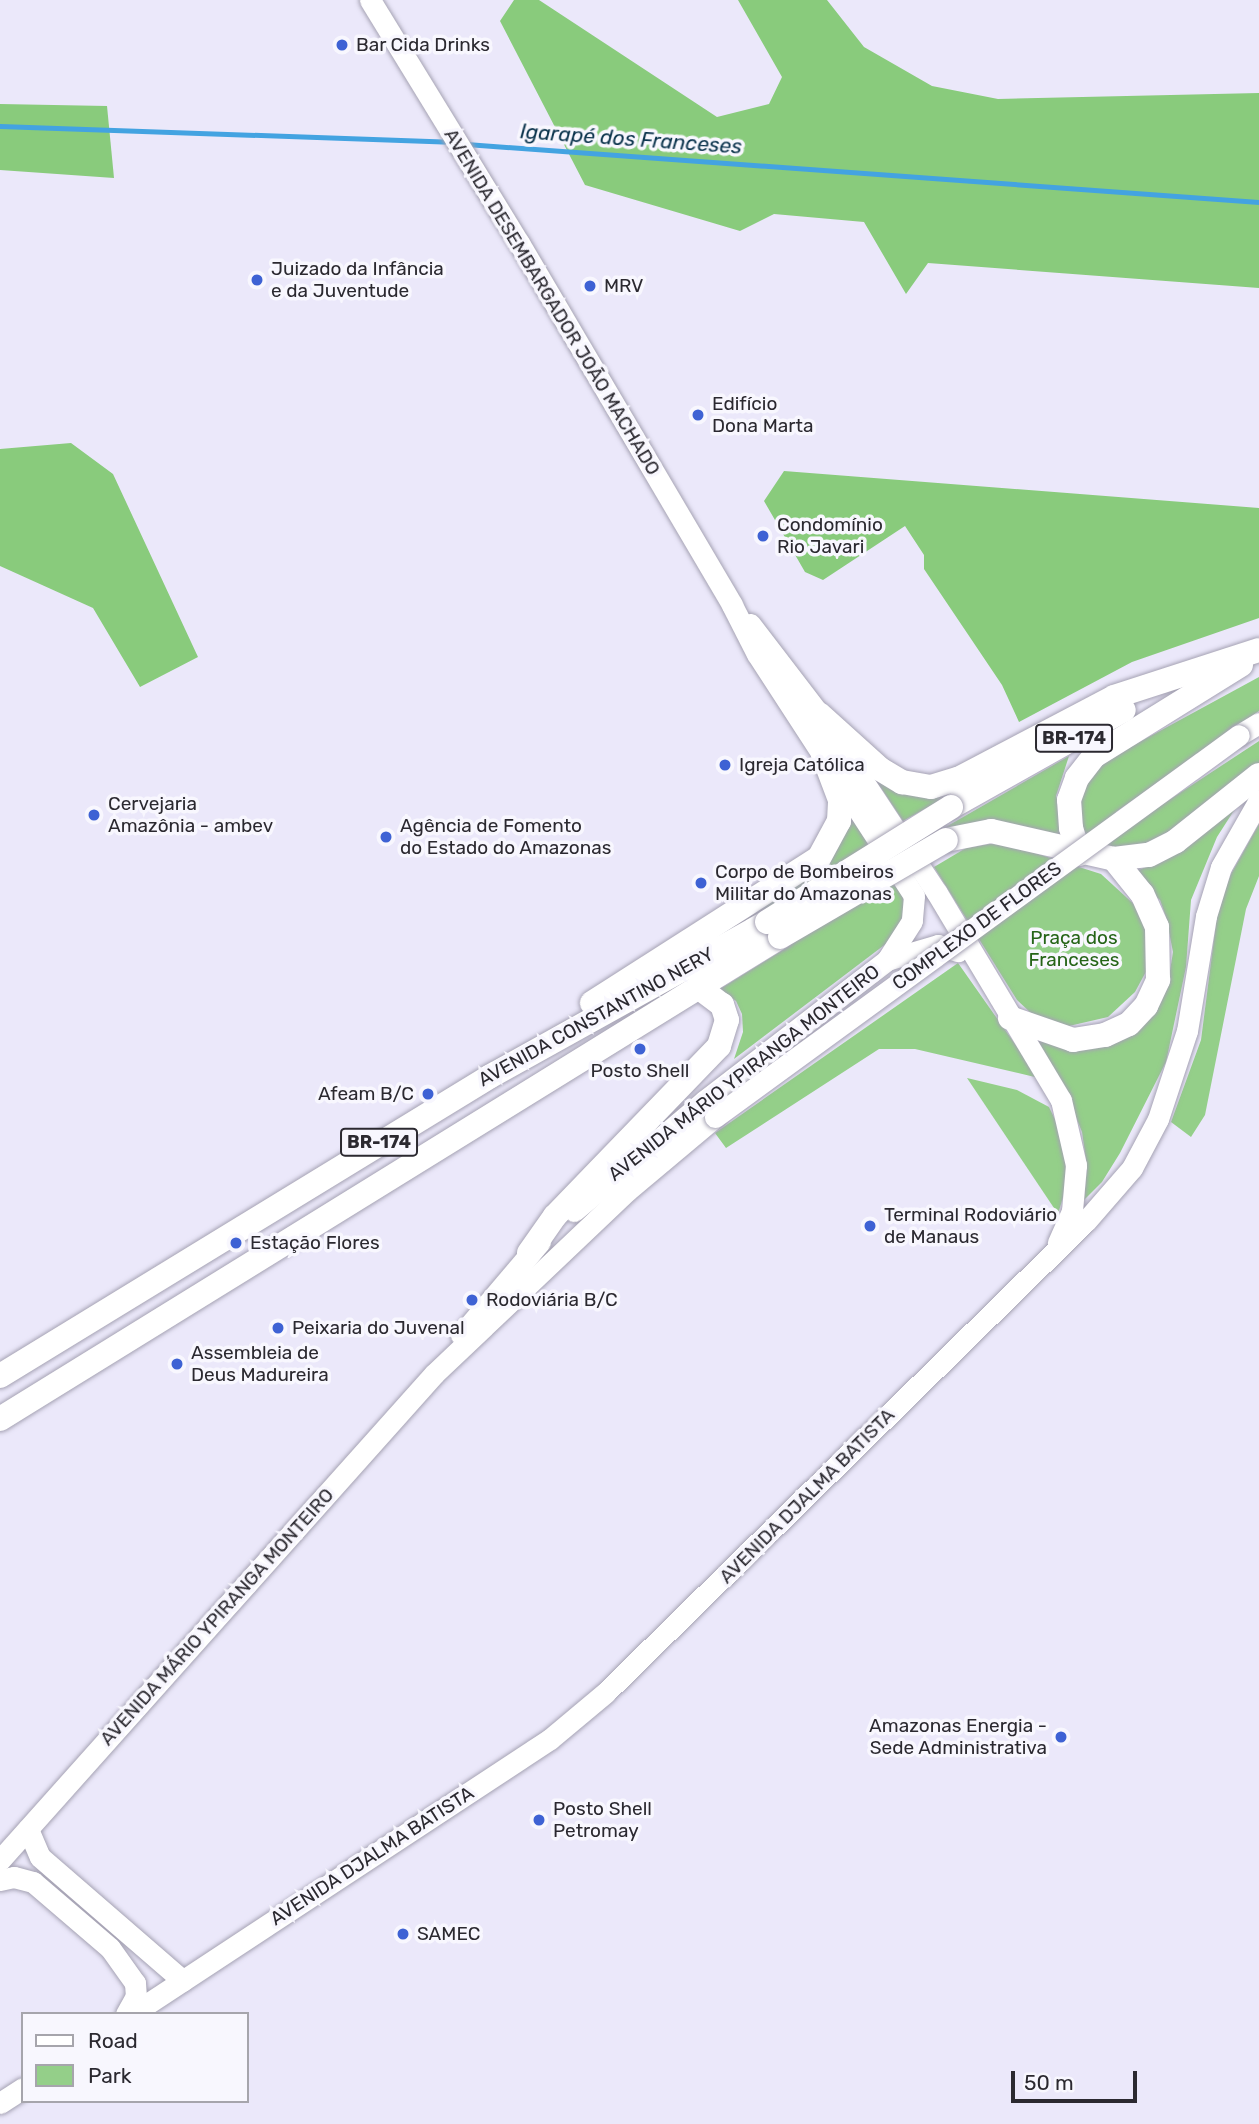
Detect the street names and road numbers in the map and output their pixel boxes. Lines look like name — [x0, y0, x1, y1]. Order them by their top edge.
street label: AVENIDA DESEMBARGADOR JOÃO MACHADO — [439, 124, 665, 480]
road number: BR-174 — [1034, 724, 1114, 752]
street label: COMPLEXO DE FLORES — [888, 857, 1066, 995]
street label: AVENIDA CONSTANTINO NERY — [474, 942, 718, 1092]
street label: AVENIDA MÁRIO YPIRANGA MONTEIRO — [603, 959, 885, 1187]
road number: BR-174 — [339, 1128, 419, 1156]
street label: AVENIDA DJALMA BATISTA — [714, 1403, 900, 1589]
street label: AVENIDA MÁRIO YPIRANGA MONTEIRO — [95, 1483, 339, 1751]
street label: AVENIDA DJALMA BATISTA — [265, 1781, 479, 1931]

